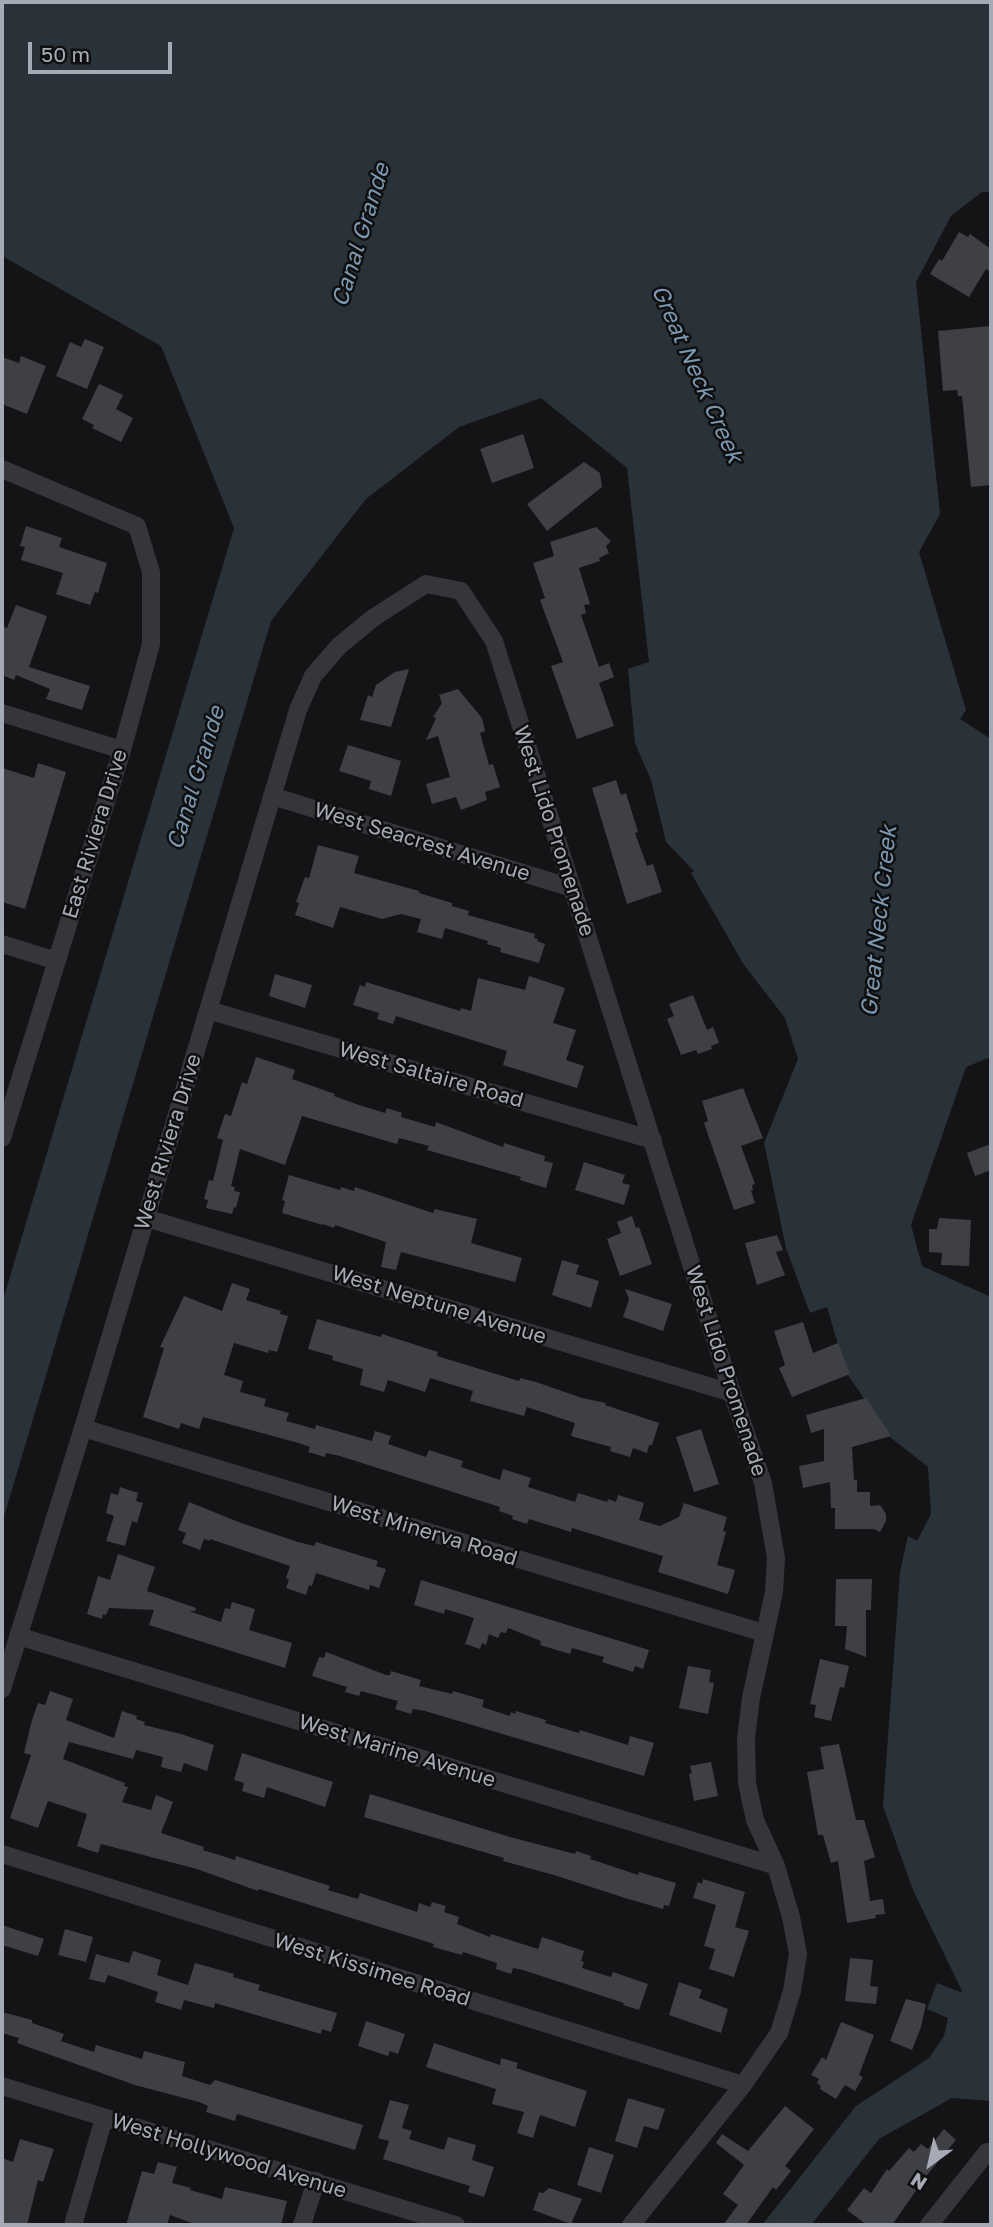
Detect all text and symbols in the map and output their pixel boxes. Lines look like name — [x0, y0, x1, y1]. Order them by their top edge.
scale bar — [32, 28, 175, 72]
text: 50 m — [41, 41, 90, 67]
water label: Canal Grande — [326, 160, 396, 310]
water label: Great Neck Creek — [645, 281, 749, 467]
water label: Canal Grande — [161, 703, 231, 853]
street label: West Lido Promenade — [508, 723, 600, 939]
street label: East Riviera Drive — [57, 746, 133, 922]
street label: West Seacrest Avenue — [311, 797, 533, 887]
water label: Great Neck Creek — [855, 824, 903, 1018]
street label: West Saltaire Road — [336, 1037, 526, 1113]
street label: West Riviera Drive — [129, 1051, 207, 1233]
street label: West Neptune Avenue — [329, 1260, 549, 1350]
street label: West Lido Promenade — [680, 1263, 772, 1479]
street label: West Minerva Road — [328, 1491, 520, 1571]
street label: West Marine Avenue — [296, 1709, 498, 1793]
street label: West Kissimee Road — [271, 1928, 473, 2012]
street label: West Hollywood Avenue — [108, 2108, 350, 2204]
north arrow — [895, 2129, 965, 2199]
text: N — [906, 2168, 931, 2196]

